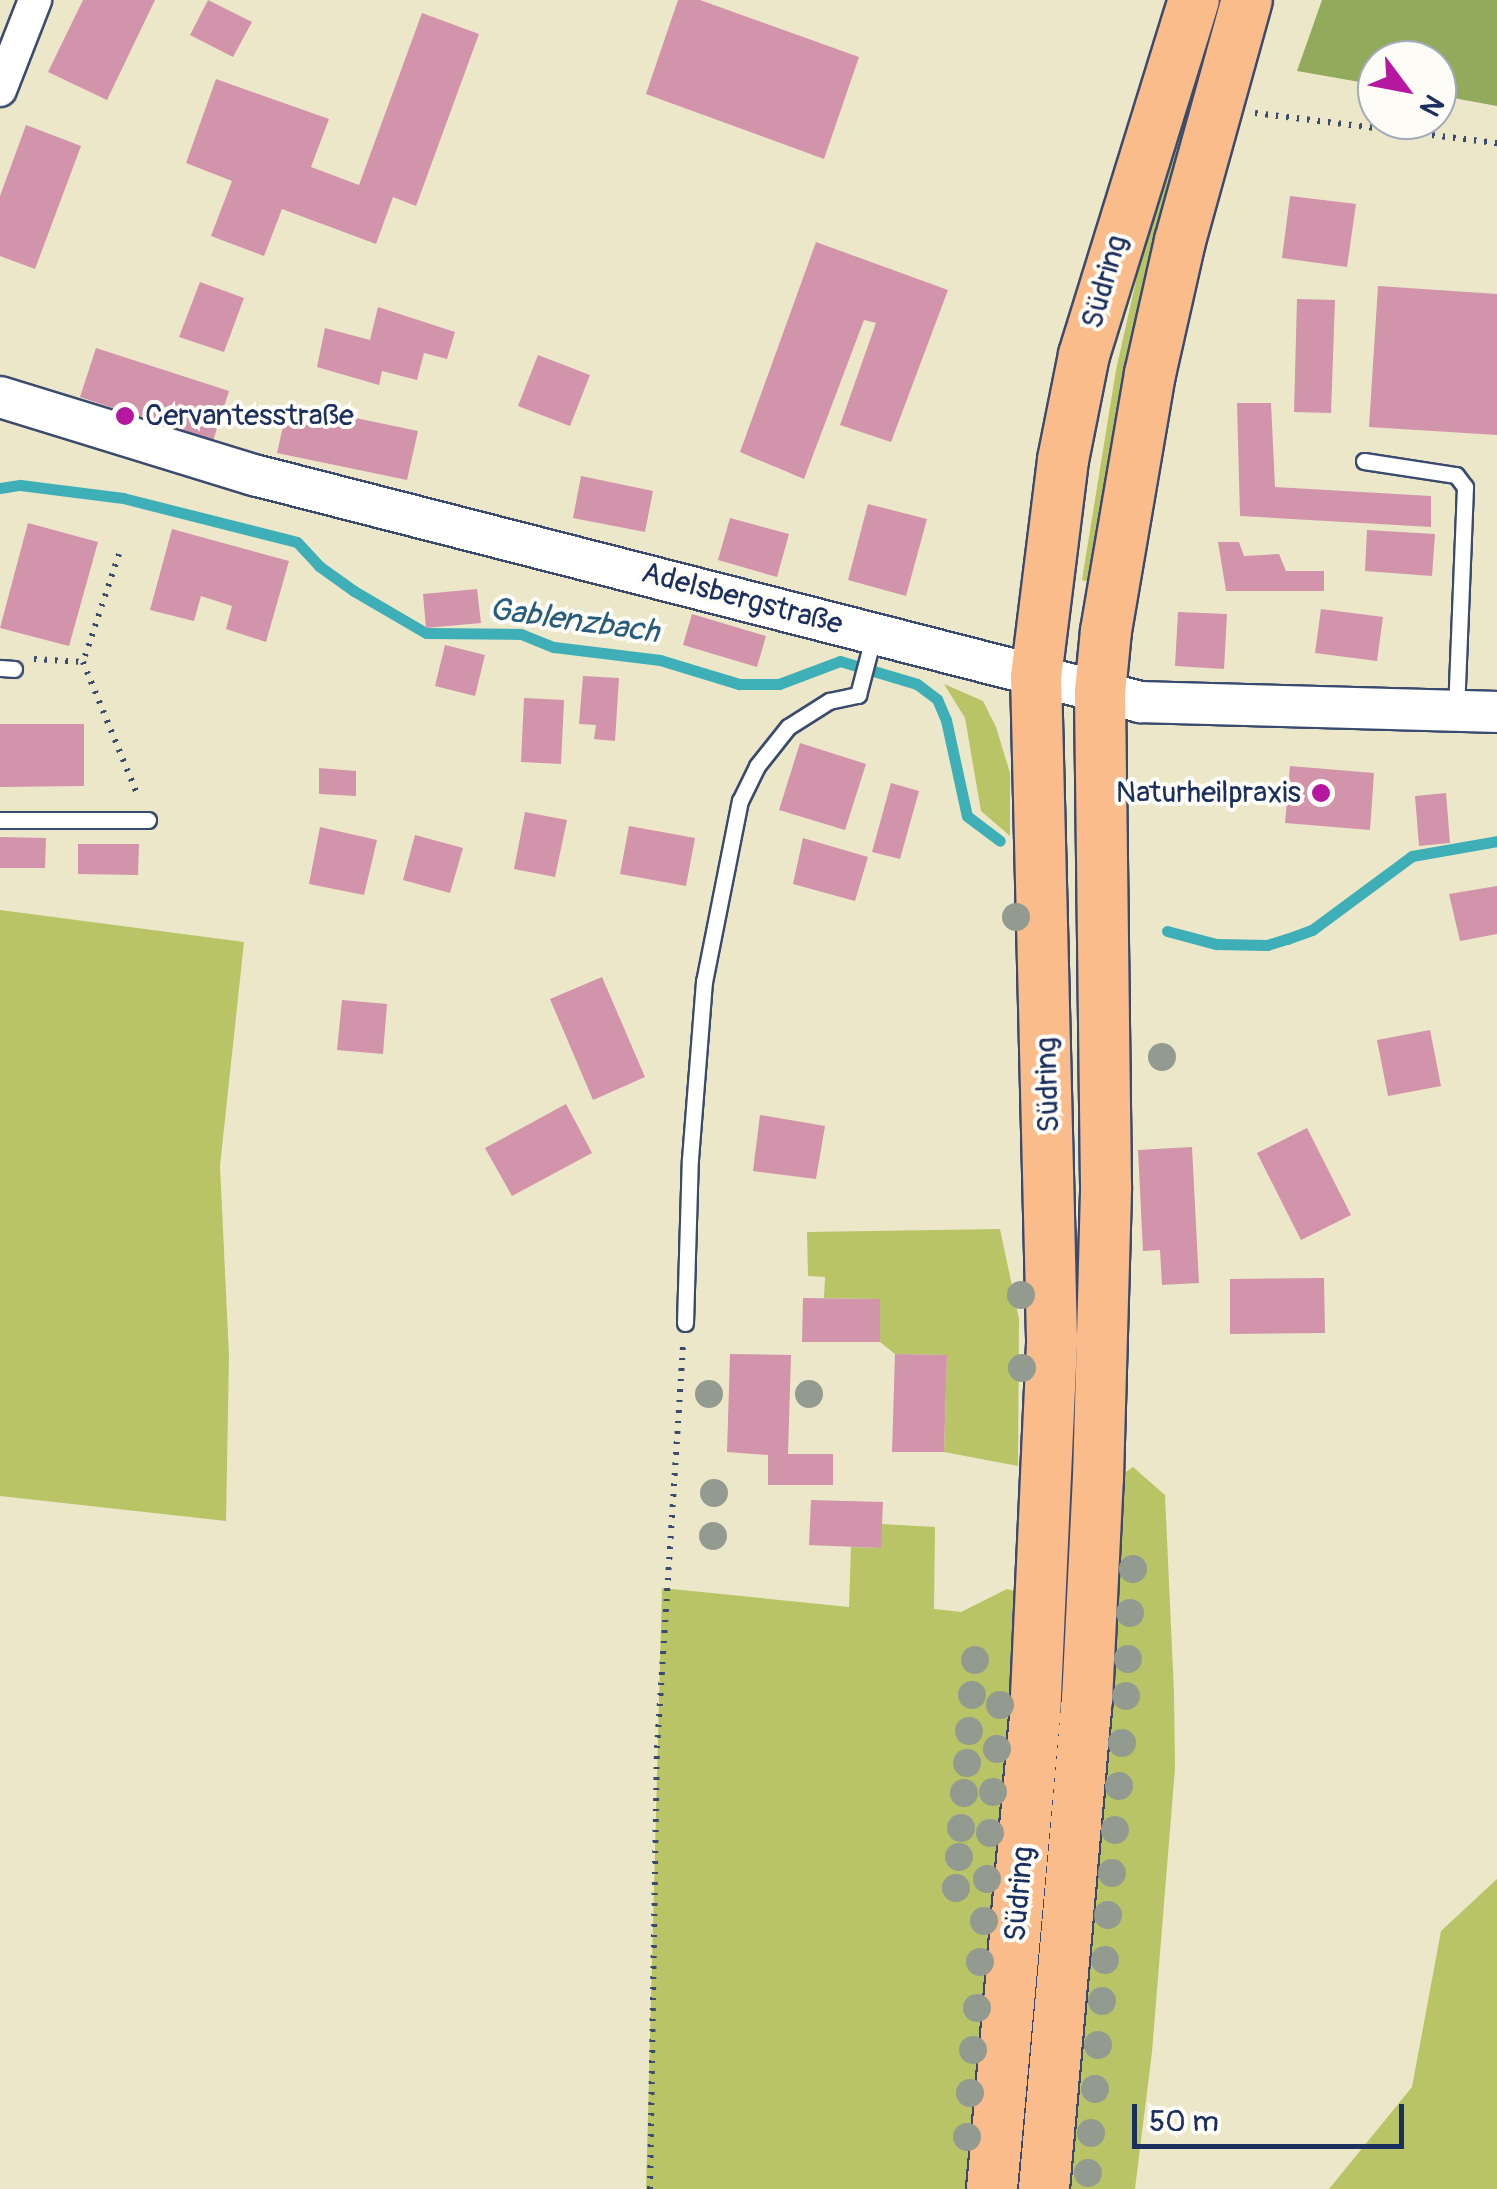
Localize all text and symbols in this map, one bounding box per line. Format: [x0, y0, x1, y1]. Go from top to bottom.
north arrow [1357, 40, 1457, 140]
text: N [1411, 88, 1451, 122]
street label: Südring [1075, 231, 1135, 333]
place label: Cervantesstraße [145, 398, 354, 434]
marker: Cervantesstraße [114, 405, 136, 427]
street label: Adelsbergstraße [638, 555, 846, 643]
water label: Gablenzbach [487, 590, 661, 652]
place label: Naturheilpraxis [1116, 775, 1301, 811]
marker: Naturheilpraxis [1310, 782, 1332, 804]
street label: Südring [1028, 1037, 1068, 1133]
street label: Südring [998, 1845, 1042, 1943]
scale bar [1137, 2084, 1410, 2146]
text: 50 m [1149, 2103, 1219, 2140]

